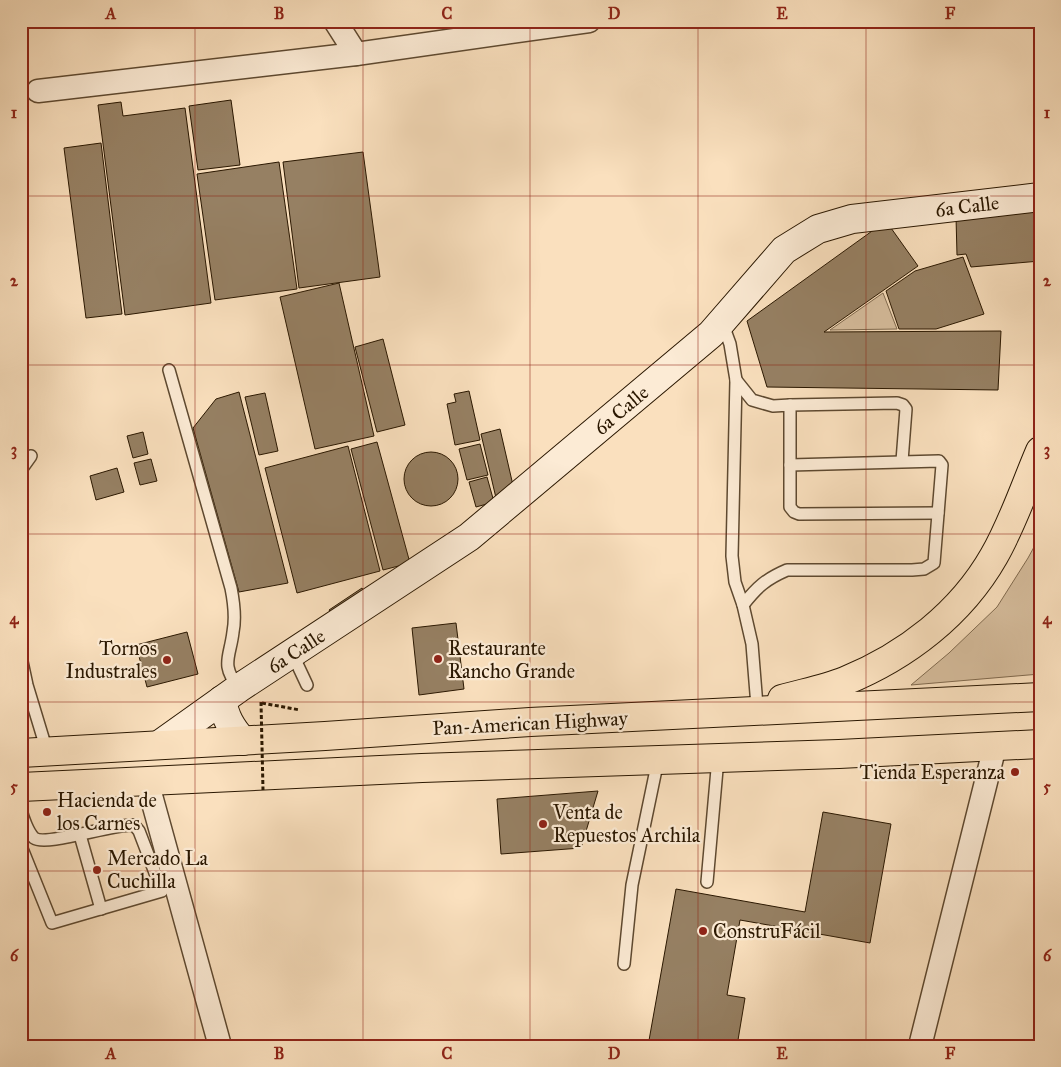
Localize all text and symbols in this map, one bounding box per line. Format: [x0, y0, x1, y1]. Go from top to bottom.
text: A [105, 4, 117, 23]
text: B [274, 4, 284, 23]
text: C [442, 4, 453, 23]
text: D [608, 4, 621, 23]
text: E [776, 4, 788, 23]
text: F [945, 4, 956, 23]
text: 1 [11, 103, 18, 122]
text: 1 [1044, 103, 1051, 122]
street label: 6a Calle [934, 190, 1000, 222]
text: 2 [10, 271, 19, 290]
text: 2 [1043, 271, 1052, 290]
street label: 6a Calle [589, 380, 653, 440]
text: 3 [11, 440, 17, 460]
text: 3 [1044, 440, 1050, 460]
text: 4 [10, 609, 20, 629]
text: 4 [1043, 609, 1053, 629]
street label: 6a Calle [263, 623, 329, 679]
place label: Tornos Industrales [66, 636, 157, 683]
place label: Restaurante Rancho Grande [448, 636, 575, 683]
marker: Restaurante Rancho Grande [432, 653, 444, 665]
marker: Tornos Industrales [161, 654, 173, 666]
street label: Pan-American Highway [432, 706, 629, 741]
place label: Tienda Esperanza [860, 760, 1006, 784]
marker: Tienda Esperanza [1009, 766, 1021, 778]
text: 5 [10, 777, 18, 796]
text: 5 [1043, 777, 1051, 796]
place label: Hacienda de los Carnes [57, 788, 157, 835]
place label: Venta de Repuestos Archila [552, 800, 701, 847]
marker: Hacienda de los Carnes [41, 806, 53, 818]
marker: Venta de Repuestos Archila [537, 818, 549, 830]
place label: Mercado La Cuchilla [107, 846, 208, 893]
marker: Mercado La Cuchilla [91, 864, 103, 876]
place label: ConstruFácil [713, 919, 821, 943]
marker: ConstruFácil [697, 925, 709, 937]
text: 6 [10, 946, 19, 965]
text: 6 [1043, 946, 1052, 965]
text: A [105, 1044, 117, 1063]
text: B [274, 1044, 284, 1063]
text: C [442, 1044, 453, 1063]
text: D [608, 1044, 621, 1063]
text: E [776, 1044, 788, 1063]
text: F [945, 1044, 956, 1063]

